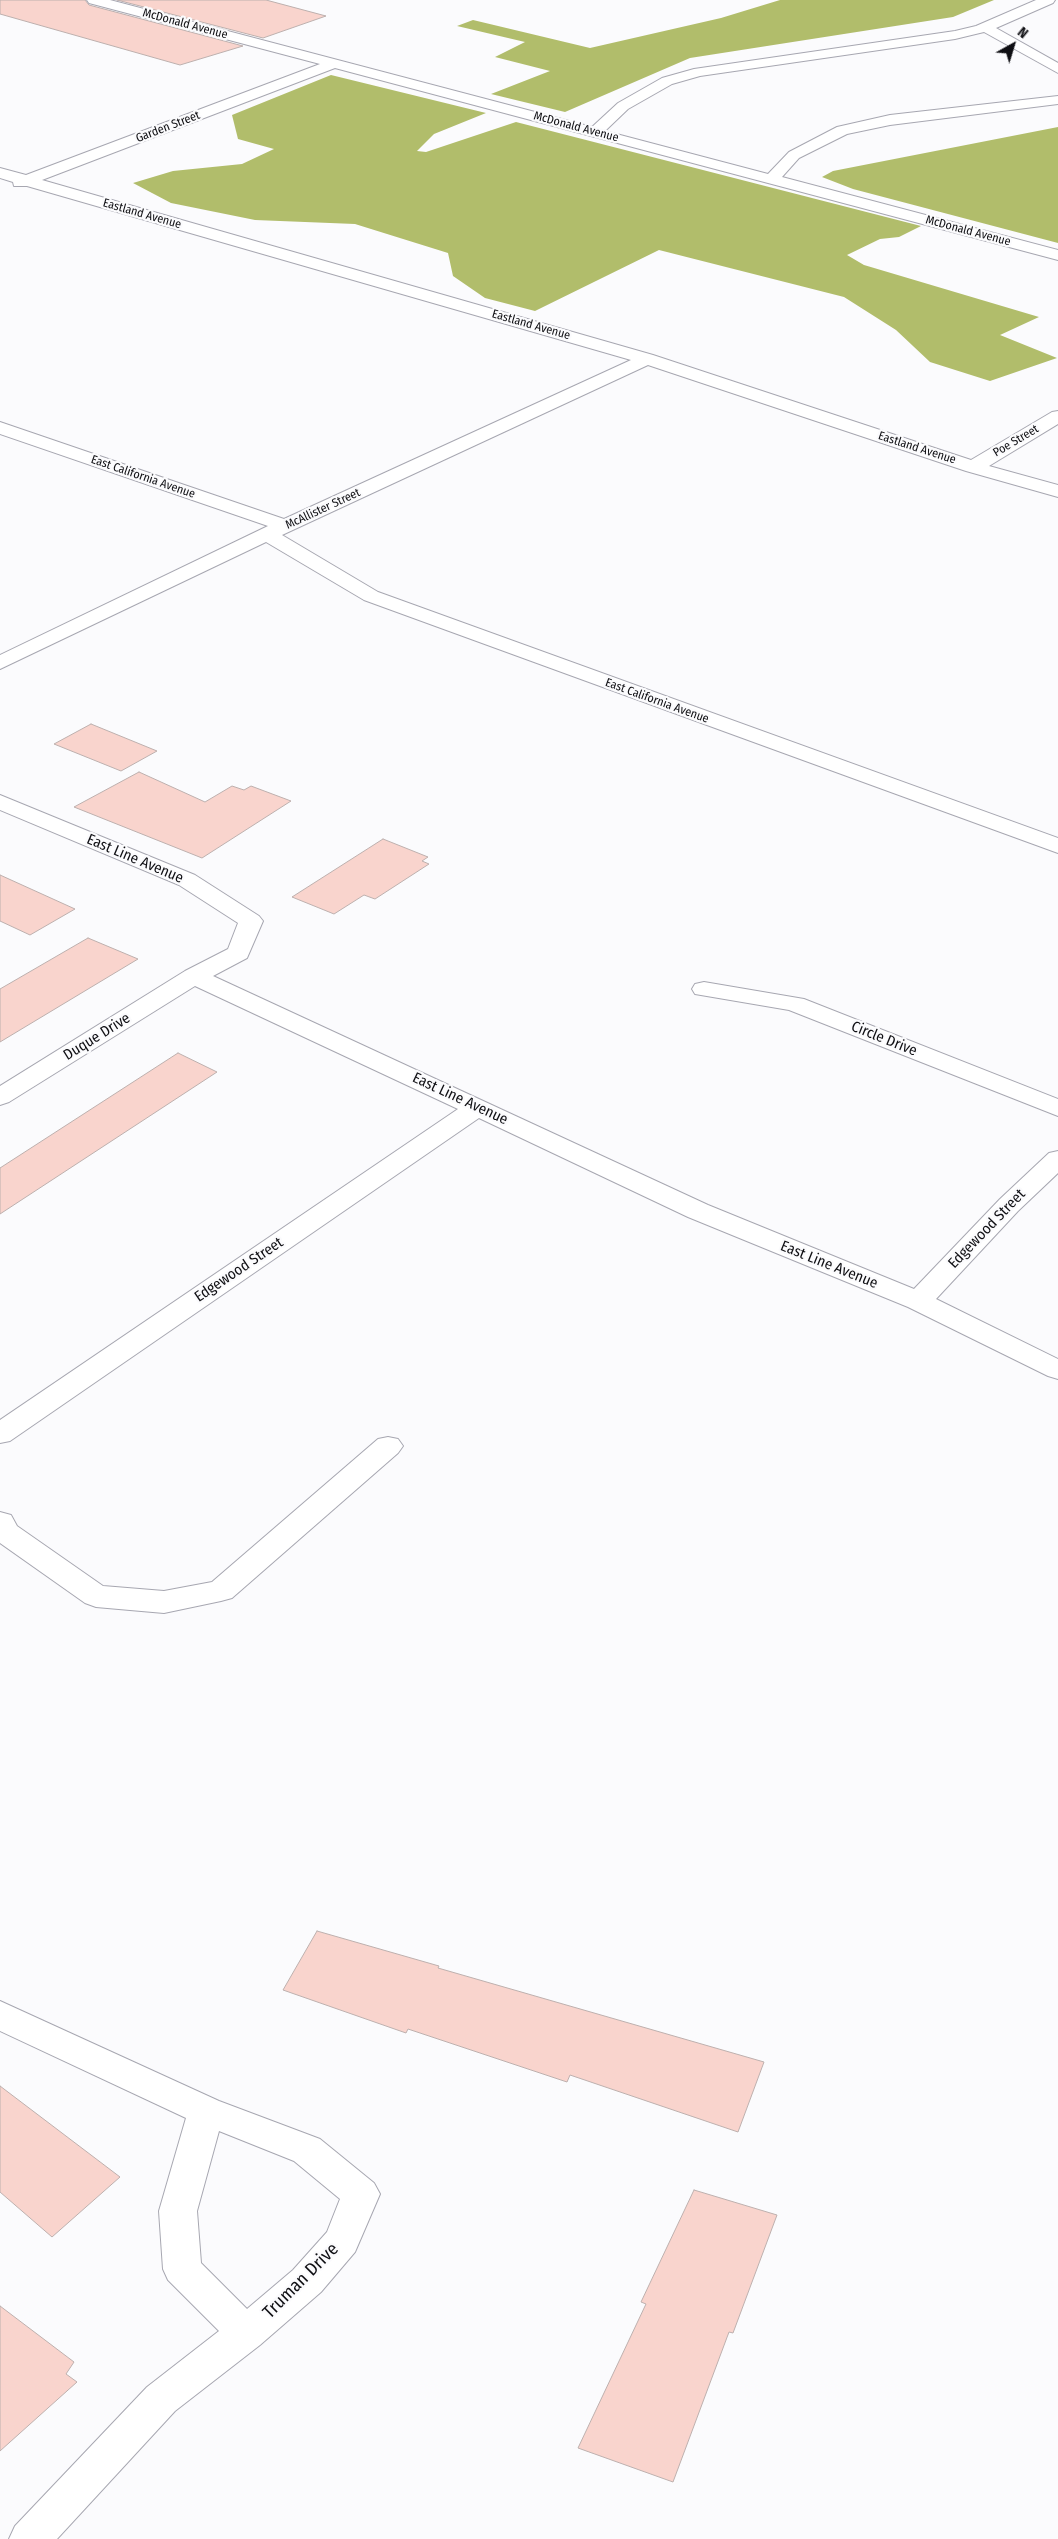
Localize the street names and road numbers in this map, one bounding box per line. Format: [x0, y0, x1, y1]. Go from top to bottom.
street label: McDonald Avenue [141, 6, 229, 42]
street label: Garden Street [134, 108, 202, 146]
street label: McDonald Avenue [532, 109, 620, 145]
street label: Eastland Avenue [101, 196, 183, 232]
street label: McDonald Avenue [924, 213, 1012, 249]
street label: Eastland Avenue [490, 307, 572, 343]
street label: Poe Street [991, 422, 1041, 460]
street label: Eastland Avenue [876, 429, 958, 467]
street label: East California Avenue [89, 452, 197, 502]
street label: McAllister Street [283, 485, 363, 533]
street label: East California Avenue [603, 676, 711, 726]
street label: East Line Avenue [84, 831, 186, 887]
street label: Duque Drive [60, 1009, 134, 1065]
street label: Circle Drive [849, 1018, 919, 1060]
street label: East Line Avenue [409, 1069, 511, 1129]
street label: Edgewood Street [945, 1186, 1029, 1272]
street label: Edgewood Street [191, 1234, 287, 1306]
street label: East Line Avenue [778, 1237, 880, 1293]
street label: Truman Drive [259, 2239, 343, 2323]

